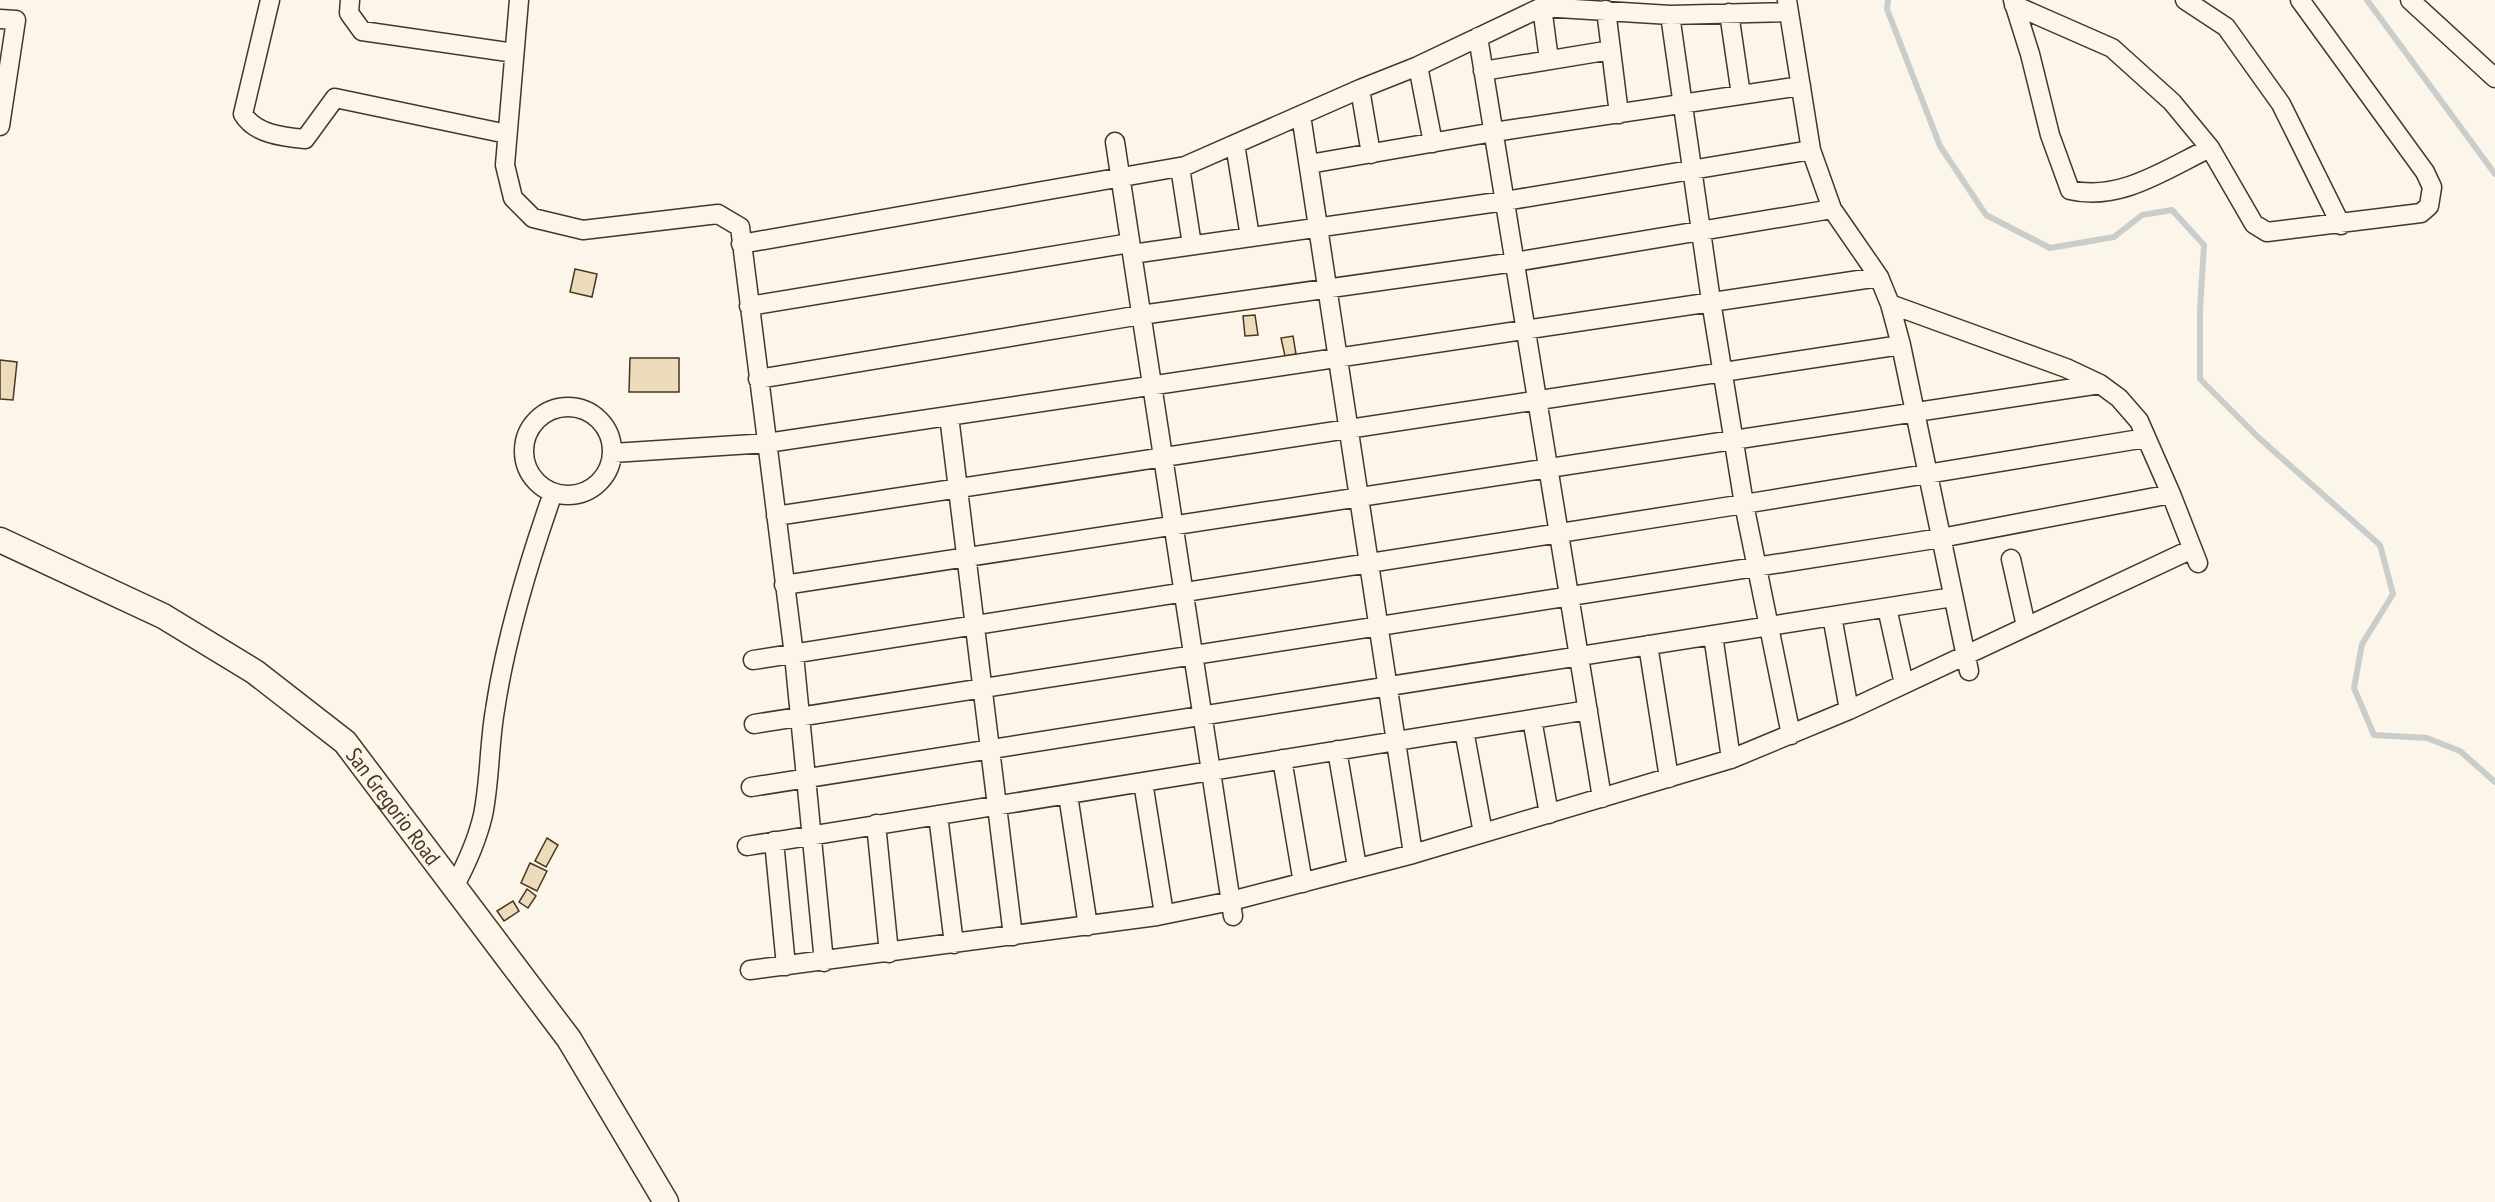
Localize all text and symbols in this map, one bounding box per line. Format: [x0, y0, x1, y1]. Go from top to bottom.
street label: San Gregorio Road [340, 742, 447, 871]

